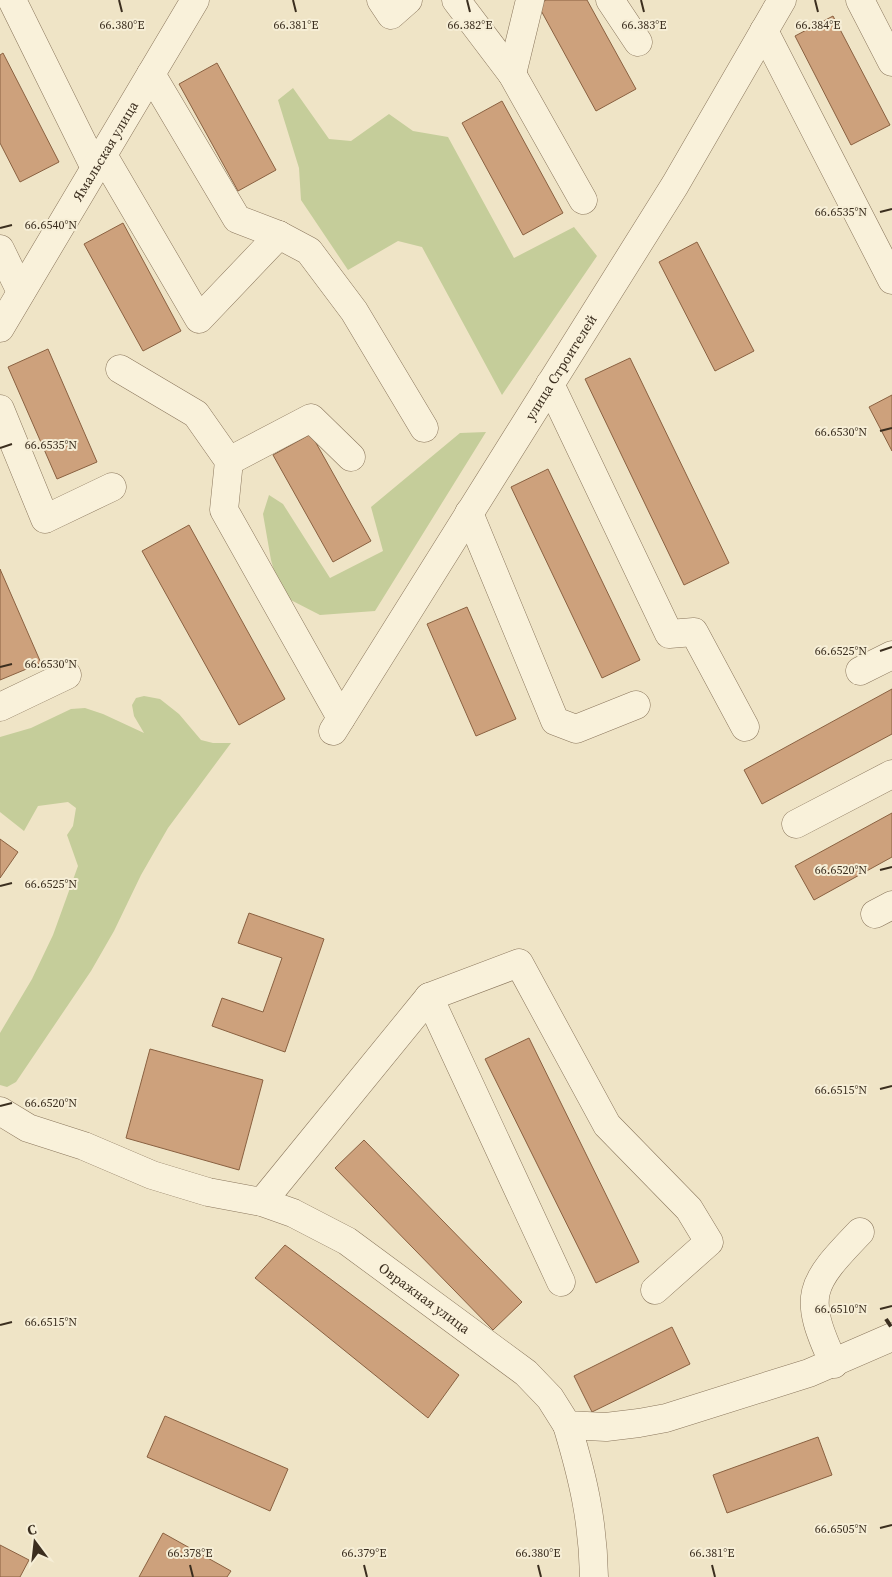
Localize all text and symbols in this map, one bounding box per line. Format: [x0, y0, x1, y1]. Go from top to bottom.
text: 66.380°E [100, 17, 144, 33]
text: 66.381°E [274, 17, 318, 33]
text: 66.382°E [448, 17, 492, 33]
text: 66.383°E [622, 17, 666, 33]
text: 66.384°E [796, 17, 840, 33]
street label: Ямальская улица [68, 96, 143, 205]
text: 66.6535°N [815, 204, 867, 220]
text: 66.6540°N [25, 217, 77, 233]
street label: улица Строителей [520, 311, 601, 424]
text: 66.6530°N [815, 424, 867, 440]
text: 66.6535°N [25, 437, 77, 453]
text: 66.6525°N [815, 643, 867, 659]
text: 66.6530°N [25, 656, 77, 672]
text: 66.6520°N [815, 862, 867, 878]
text: 66.6525°N [25, 876, 77, 892]
text: 66.6515°N [815, 1082, 867, 1098]
text: 66.6520°N [25, 1095, 77, 1111]
street label: Овражная улица [375, 1258, 475, 1339]
text: 66.6510°N [815, 1301, 867, 1317]
text: 66.6515°N [25, 1314, 77, 1330]
north arrow [10, 1517, 60, 1567]
text: С [25, 1519, 39, 1540]
text: 66.6505°N [815, 1521, 867, 1537]
text: 66.378°E [168, 1545, 212, 1561]
text: 66.379°E [342, 1545, 386, 1561]
text: 66.380°E [516, 1545, 560, 1561]
text: 66.381°E [690, 1545, 734, 1561]

